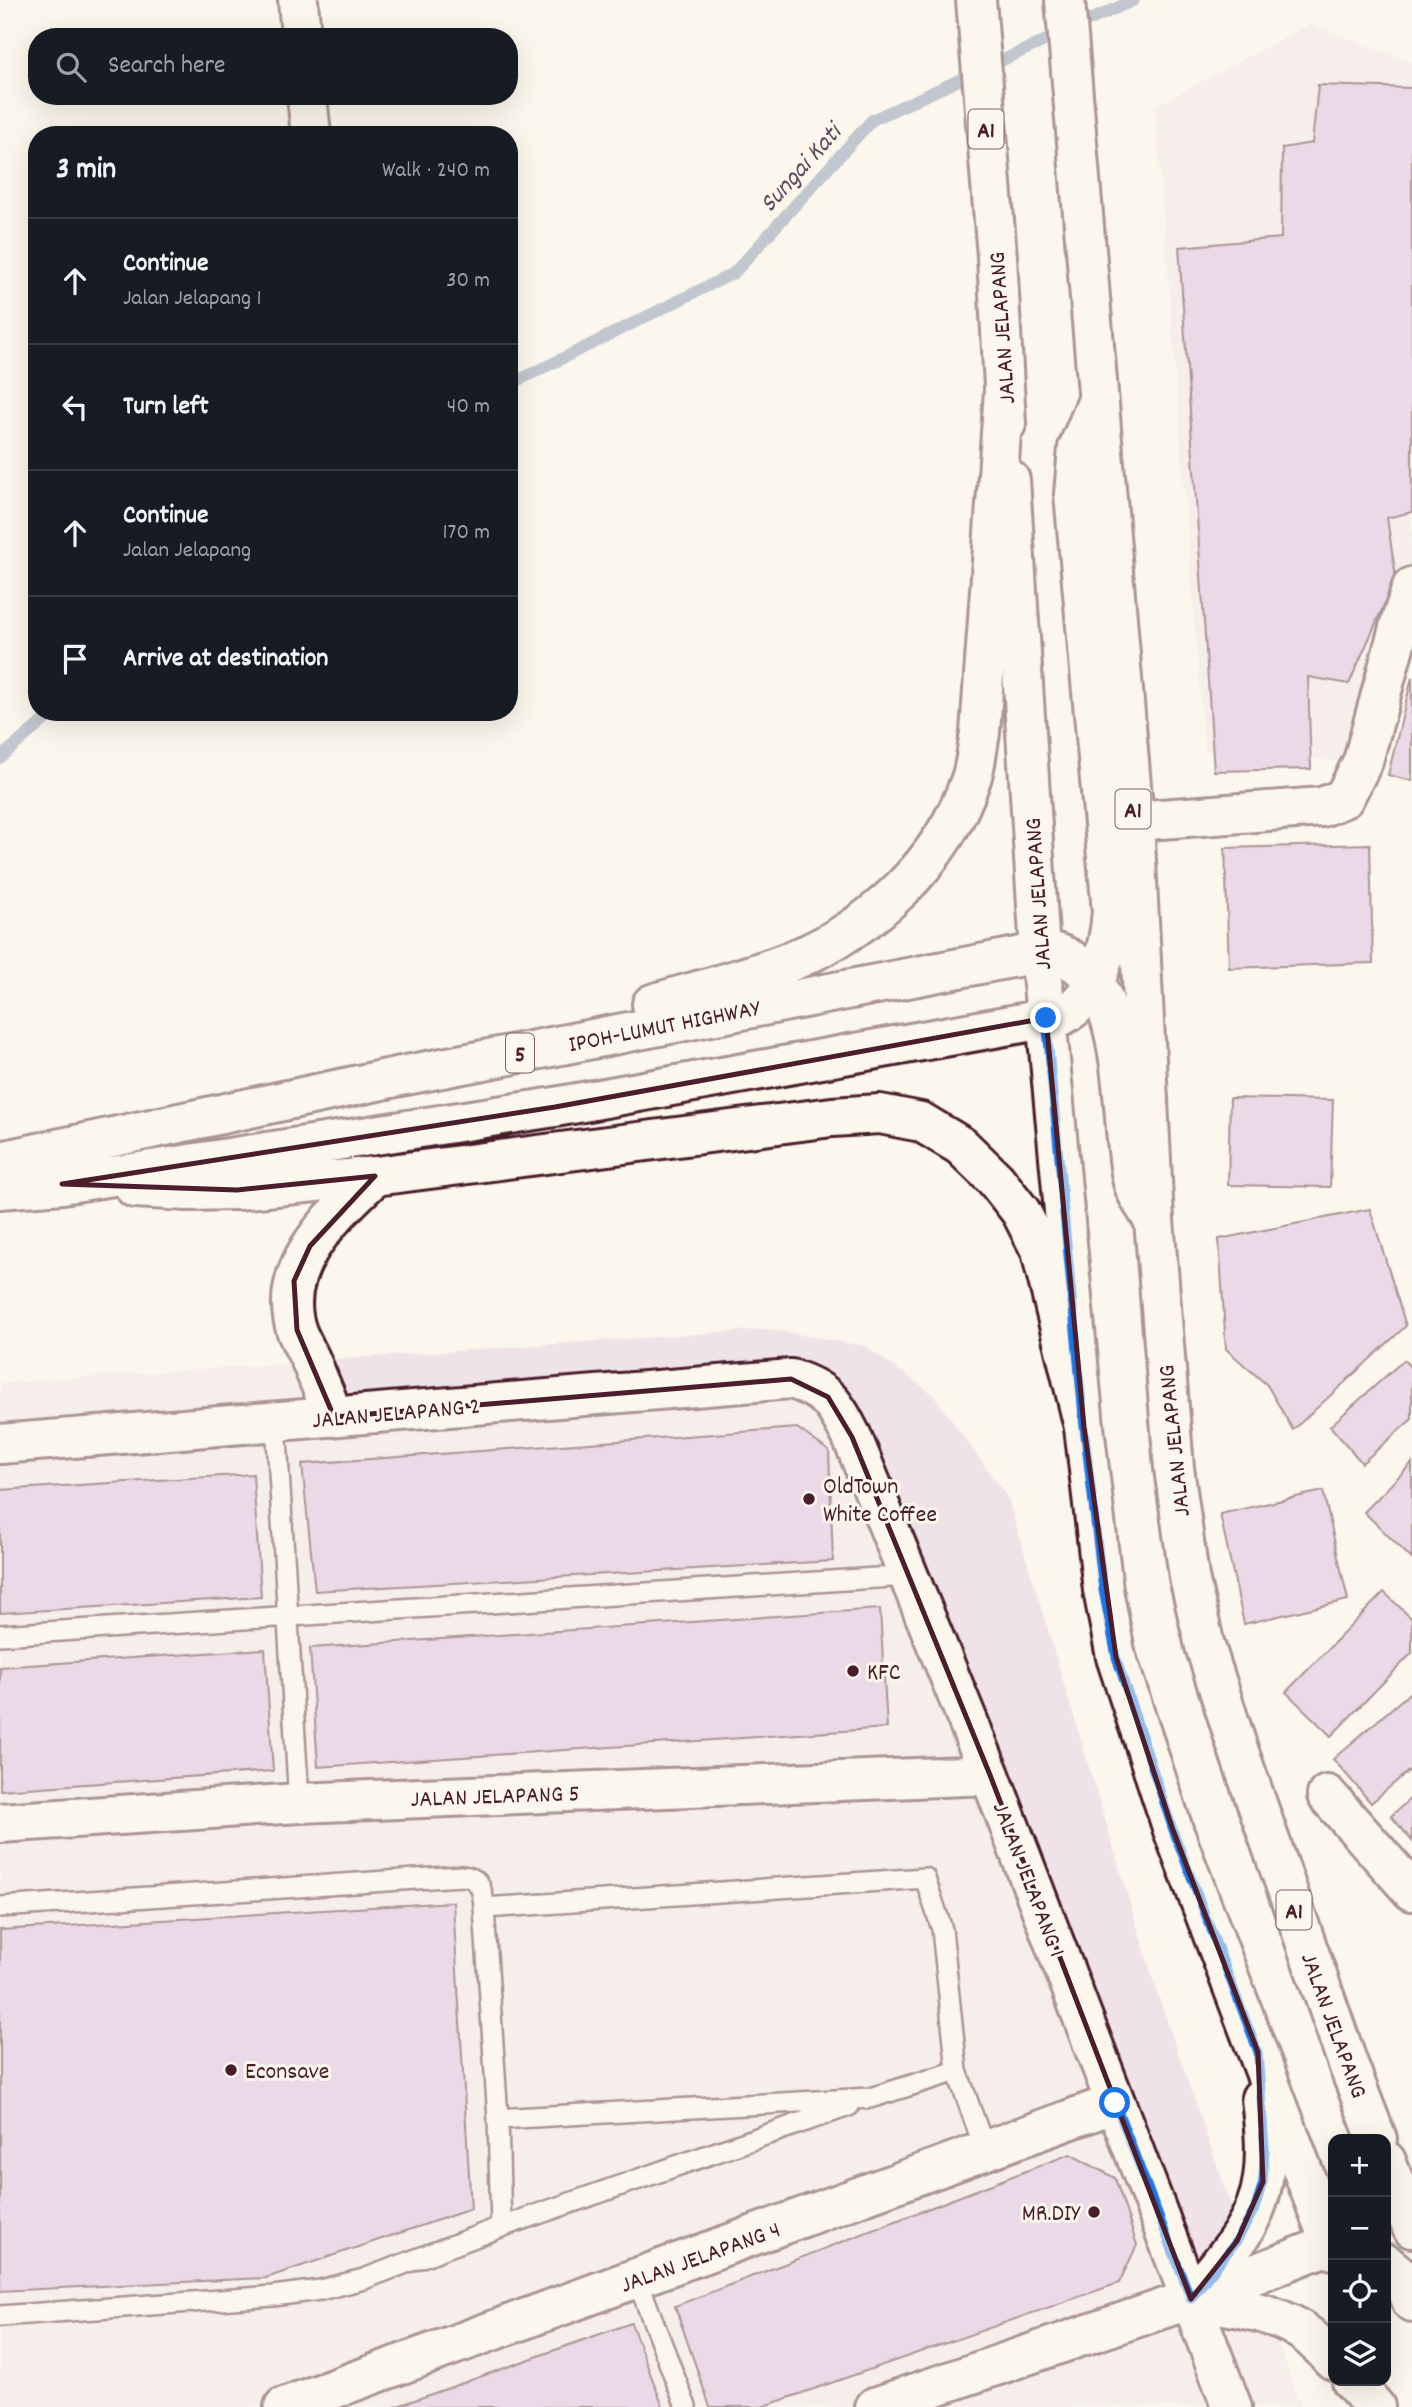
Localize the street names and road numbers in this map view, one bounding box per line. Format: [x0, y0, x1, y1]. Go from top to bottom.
road number: A1 [968, 110, 1004, 148]
street label: JALAN JELAPANG [982, 250, 1026, 405]
road number: A1 [1116, 790, 1150, 828]
street label: JALAN JELAPANG [1018, 816, 1062, 971]
street label: IPOH-LUMUT HIGHWAY [566, 992, 764, 1063]
road number: 5 [506, 1034, 534, 1072]
street label: JALAN JELAPANG [1151, 1363, 1201, 1518]
street label: JALAN JELAPANG 2 [311, 1391, 482, 1439]
street label: JALAN JELAPANG 5 [410, 1778, 580, 1818]
street label: JALAN JELAPANG 1 [982, 1798, 1072, 1962]
road number: A1 [1276, 1890, 1312, 1929]
street label: JALAN JELAPANG [1290, 1948, 1374, 2104]
street label: JALAN JELAPANG 4 [616, 2214, 786, 2304]

